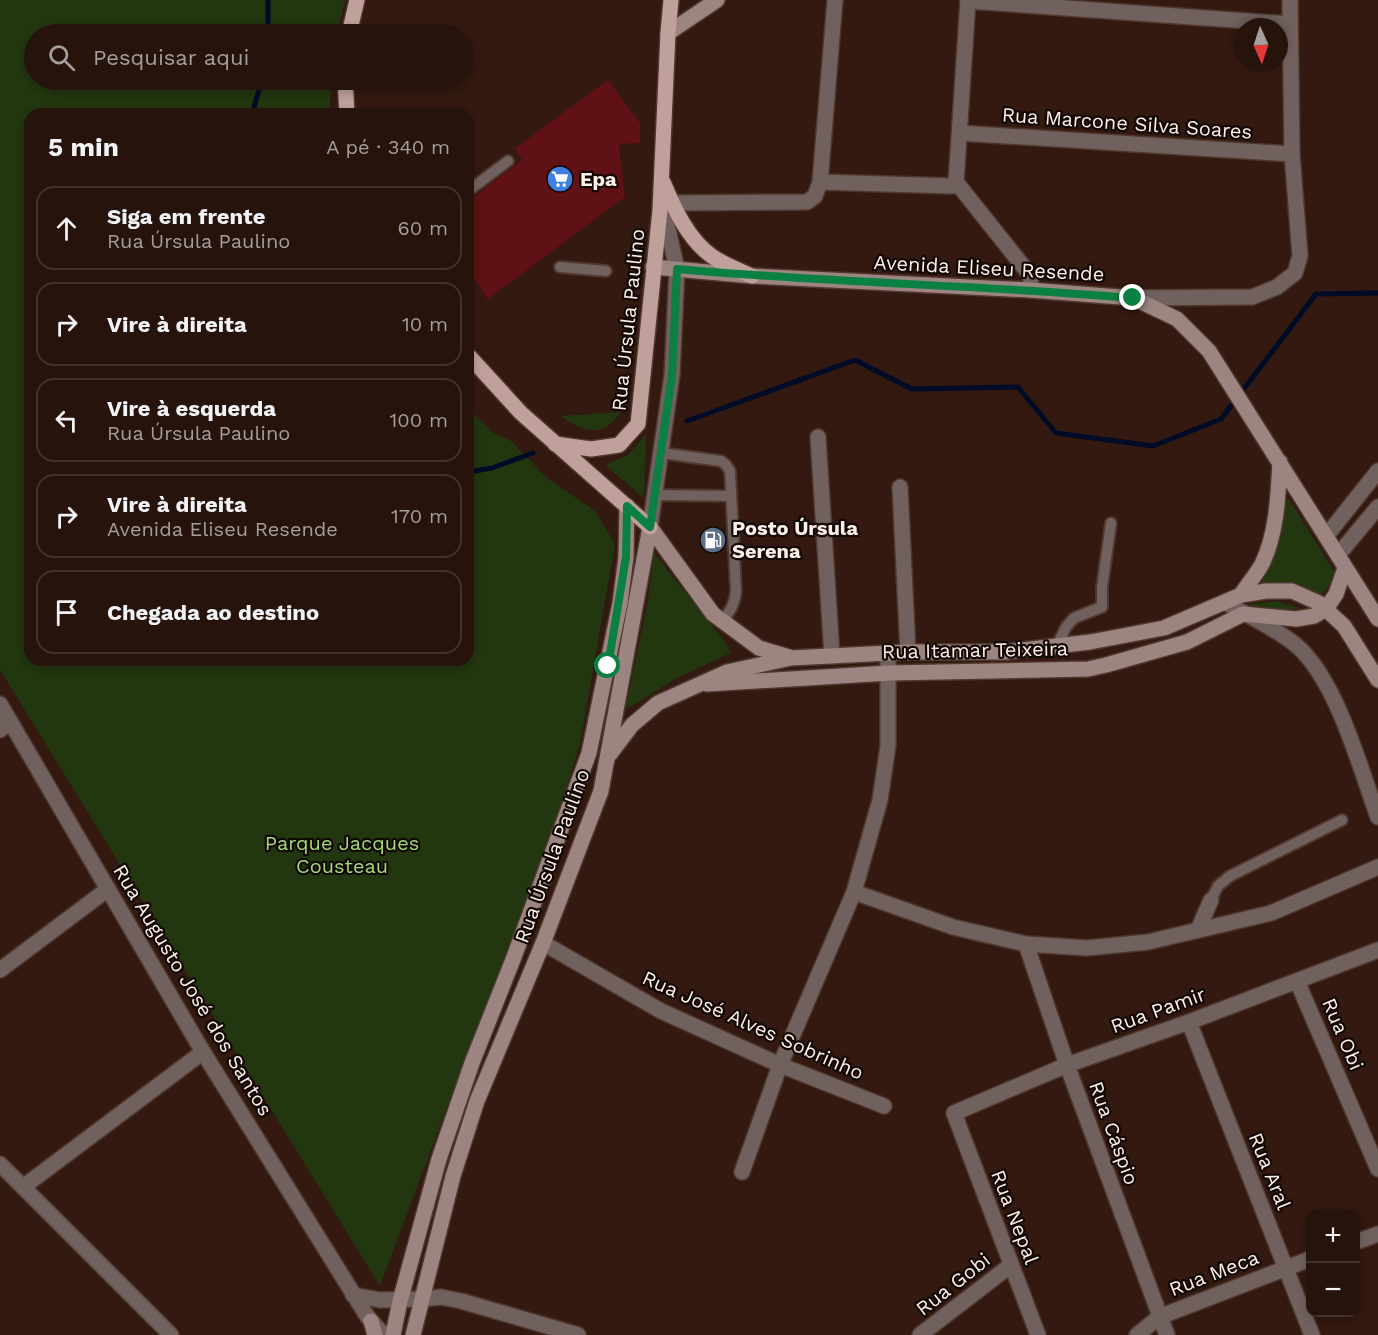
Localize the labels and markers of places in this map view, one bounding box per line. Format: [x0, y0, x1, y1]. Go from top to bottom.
supermarket icon: Epa [545, 164, 575, 194]
place label: Epa [580, 167, 617, 191]
place label: Posto Úrsula Serena [732, 516, 858, 563]
fuel station icon: Posto Úrsula Serena [698, 525, 728, 555]

